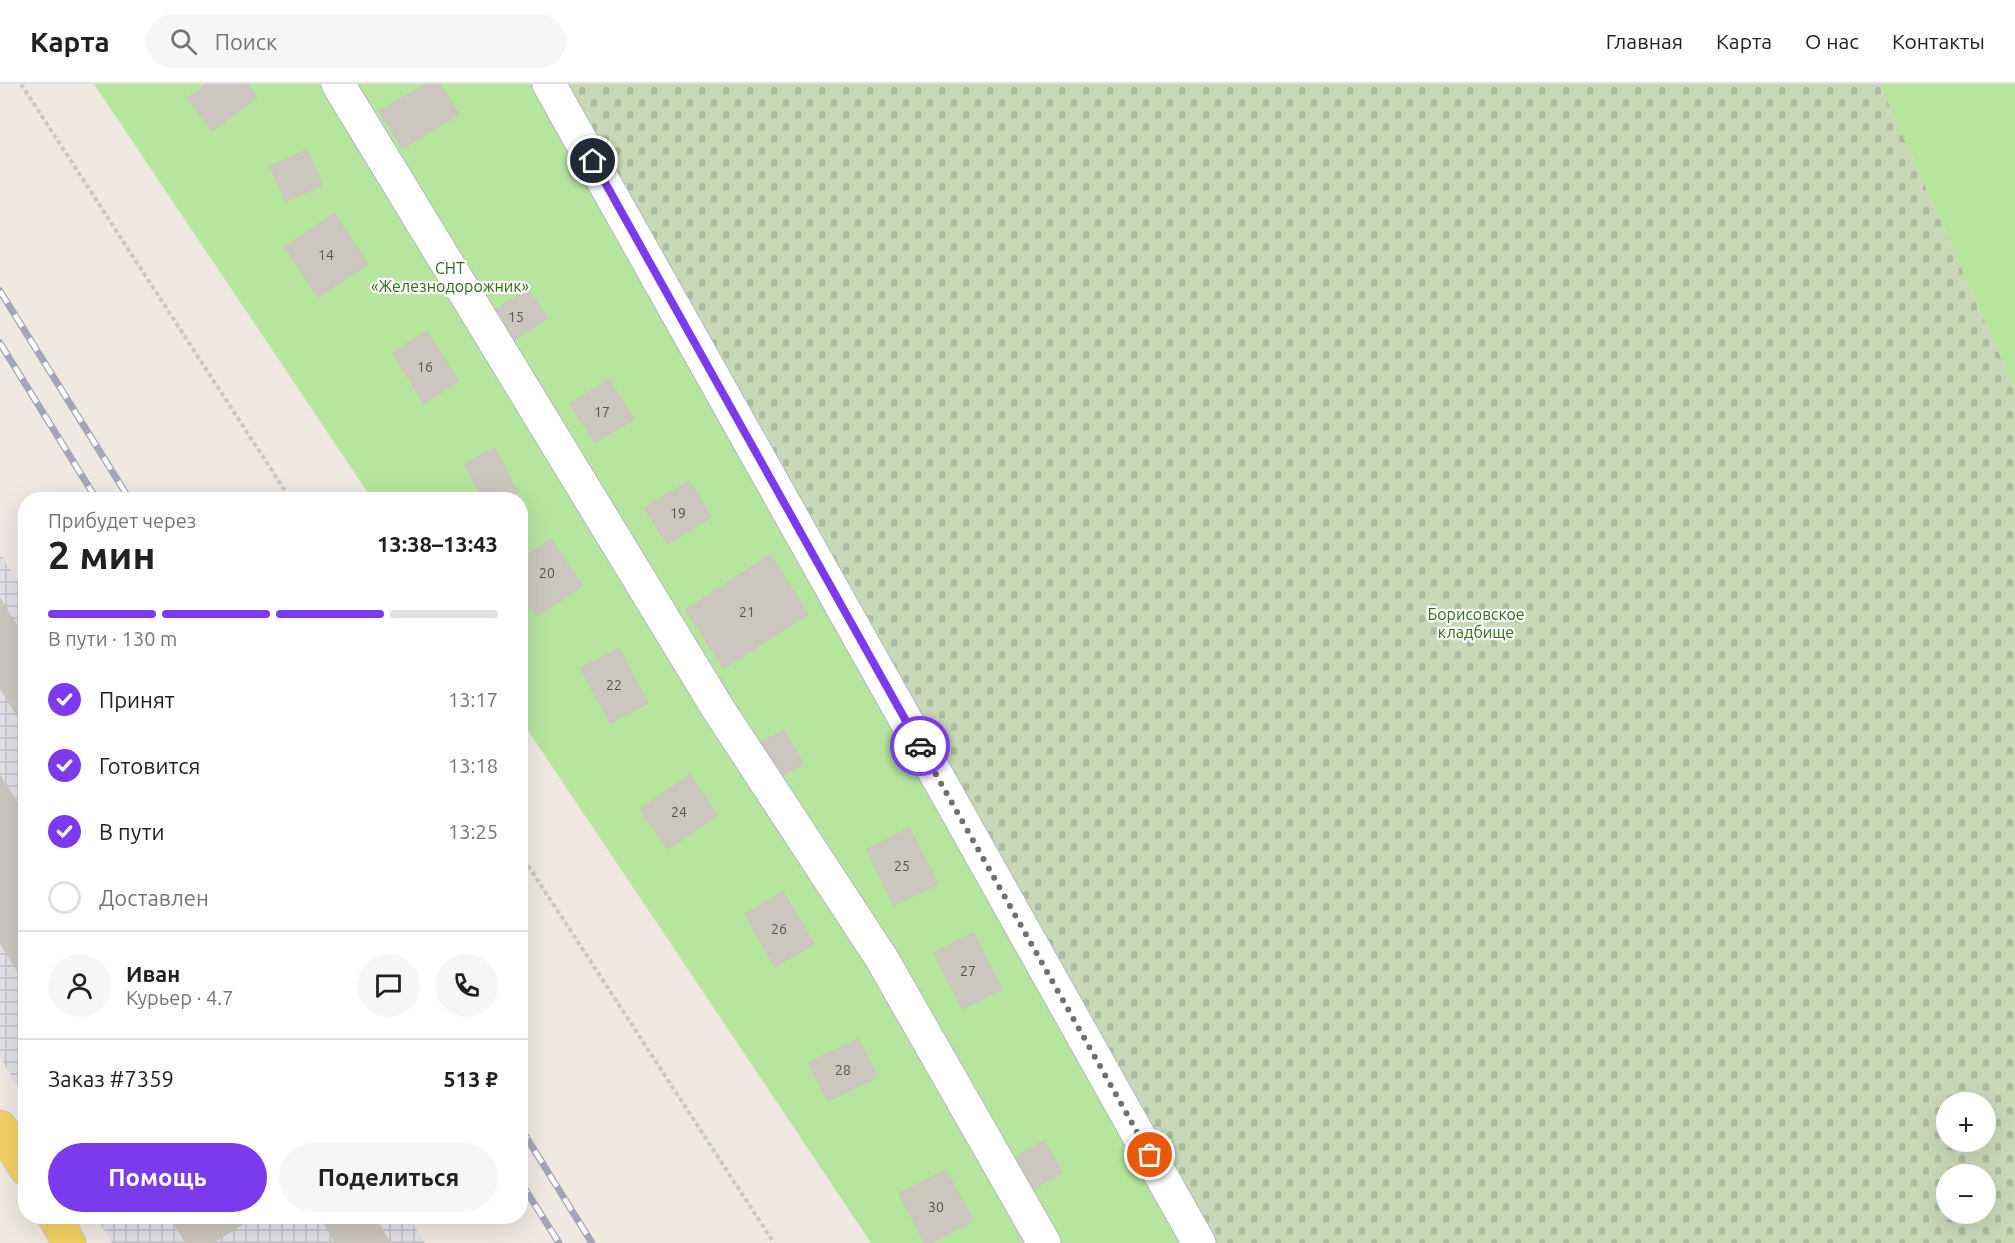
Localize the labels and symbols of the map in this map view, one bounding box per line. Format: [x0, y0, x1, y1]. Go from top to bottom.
pin [567, 135, 618, 186]
house number: 14 [318, 247, 334, 263]
park label: СНТ «Железнодорожник» [371, 259, 529, 295]
house number: 15 [508, 309, 524, 325]
house number: 16 [417, 359, 433, 375]
house number: 17 [594, 404, 610, 420]
house number: 19 [670, 505, 686, 521]
house number: 20 [539, 565, 555, 581]
house number: 21 [739, 604, 755, 620]
park label: Борисовское кладбище [1427, 605, 1525, 641]
house number: 22 [606, 677, 622, 693]
courier [890, 716, 950, 776]
house number: 24 [671, 804, 687, 820]
house number: 25 [894, 858, 910, 874]
house number: 26 [771, 921, 787, 937]
house number: 27 [960, 963, 976, 979]
house number: 28 [835, 1062, 851, 1078]
pin [1124, 1129, 1175, 1180]
house number: 30 [928, 1199, 944, 1215]

